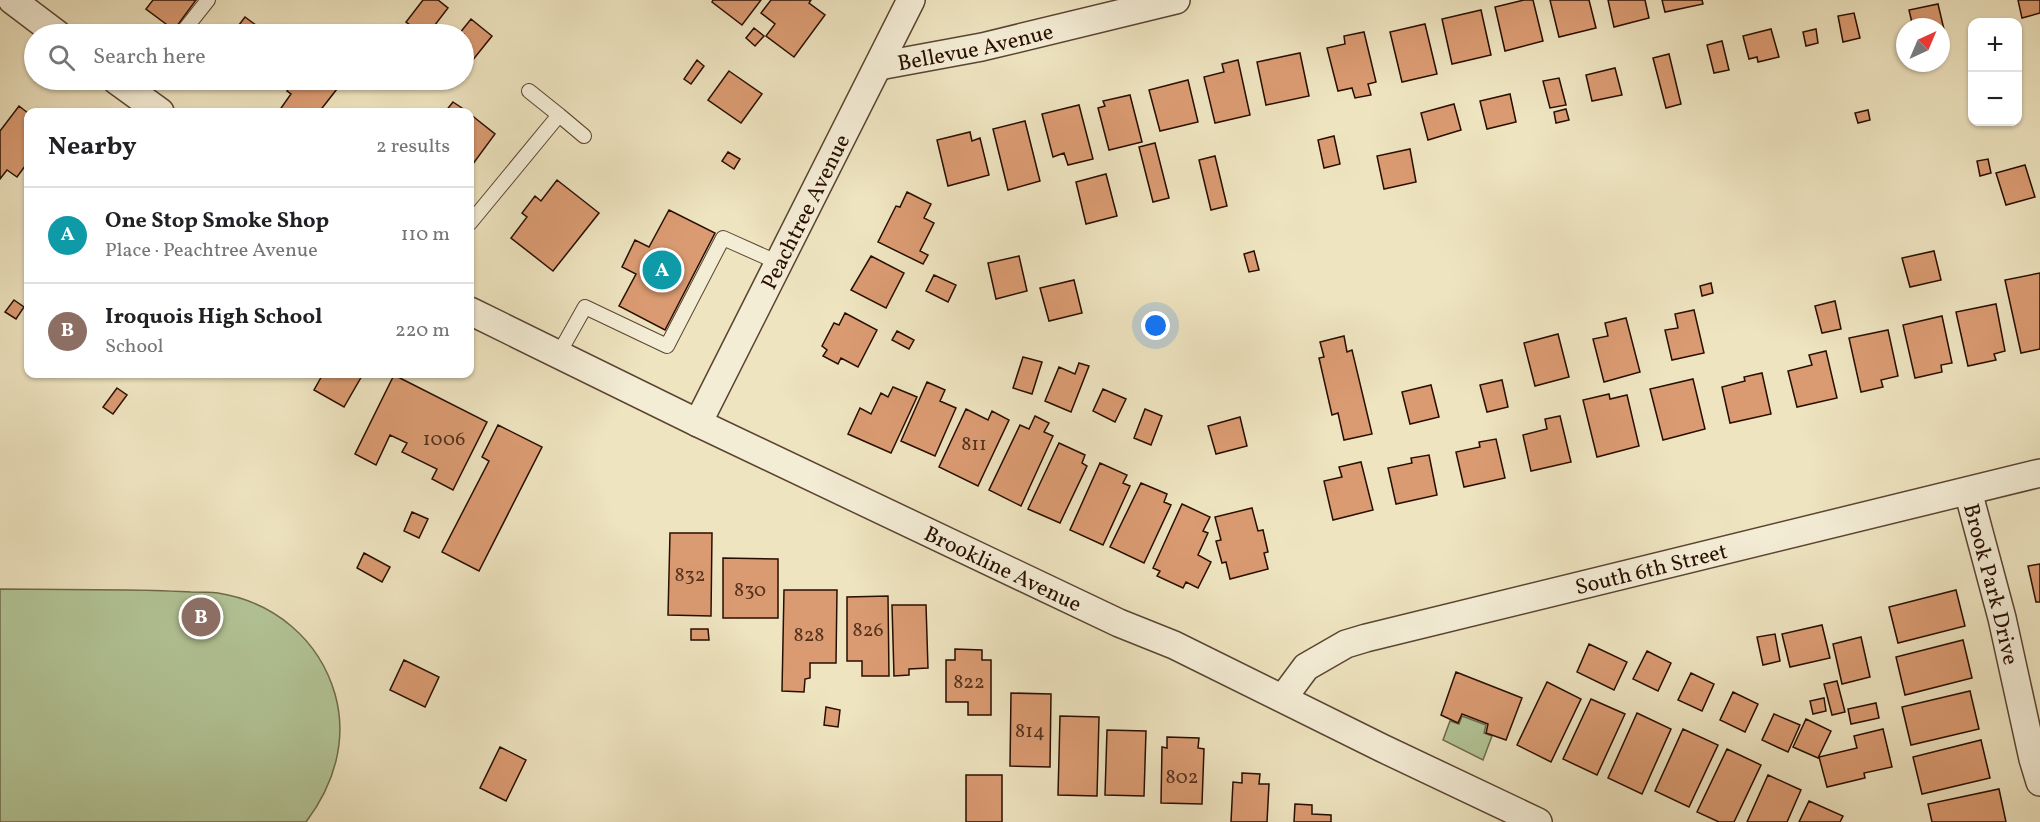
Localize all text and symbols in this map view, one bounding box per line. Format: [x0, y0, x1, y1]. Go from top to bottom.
street label: Bellevue Avenue [895, 17, 1057, 80]
north arrow [1896, 18, 1950, 72]
map controls [1968, 18, 2022, 126]
button: + [1968, 18, 2022, 72]
search box [24, 24, 474, 90]
icon: search [45, 41, 78, 74]
text: Search here [93, 42, 206, 73]
button: − [1968, 72, 2022, 126]
text: Nearby [48, 129, 137, 165]
street label: Peachtree Avenue [755, 129, 859, 296]
text: 2 results [376, 133, 450, 161]
text: One Stop Smoke Shop [105, 206, 329, 237]
text: A [60, 221, 75, 249]
text: 110 m [401, 221, 450, 249]
text: Place · Peachtree Avenue [105, 237, 318, 265]
pin: A [642, 248, 682, 292]
text: Iroquois High School [105, 302, 322, 333]
your location [1141, 311, 1170, 340]
text: B [61, 317, 74, 345]
text: 220 m [395, 317, 450, 345]
text: School [105, 333, 163, 361]
house number: 1006 [423, 426, 465, 454]
house number: 811 [961, 431, 987, 459]
street label: Brook Park Drive [1954, 500, 2025, 668]
street label: Brookline Avenue [918, 520, 1086, 621]
street label: South 6th Street [1572, 537, 1731, 604]
house number: 832 [674, 562, 706, 590]
house number: 830 [734, 577, 766, 605]
pin: B [182, 594, 220, 640]
house number: 826 [852, 617, 884, 645]
house number: 828 [793, 622, 825, 650]
house number: 822 [953, 669, 985, 697]
house number: 814 [1015, 718, 1045, 746]
house number: 802 [1166, 764, 1198, 792]

